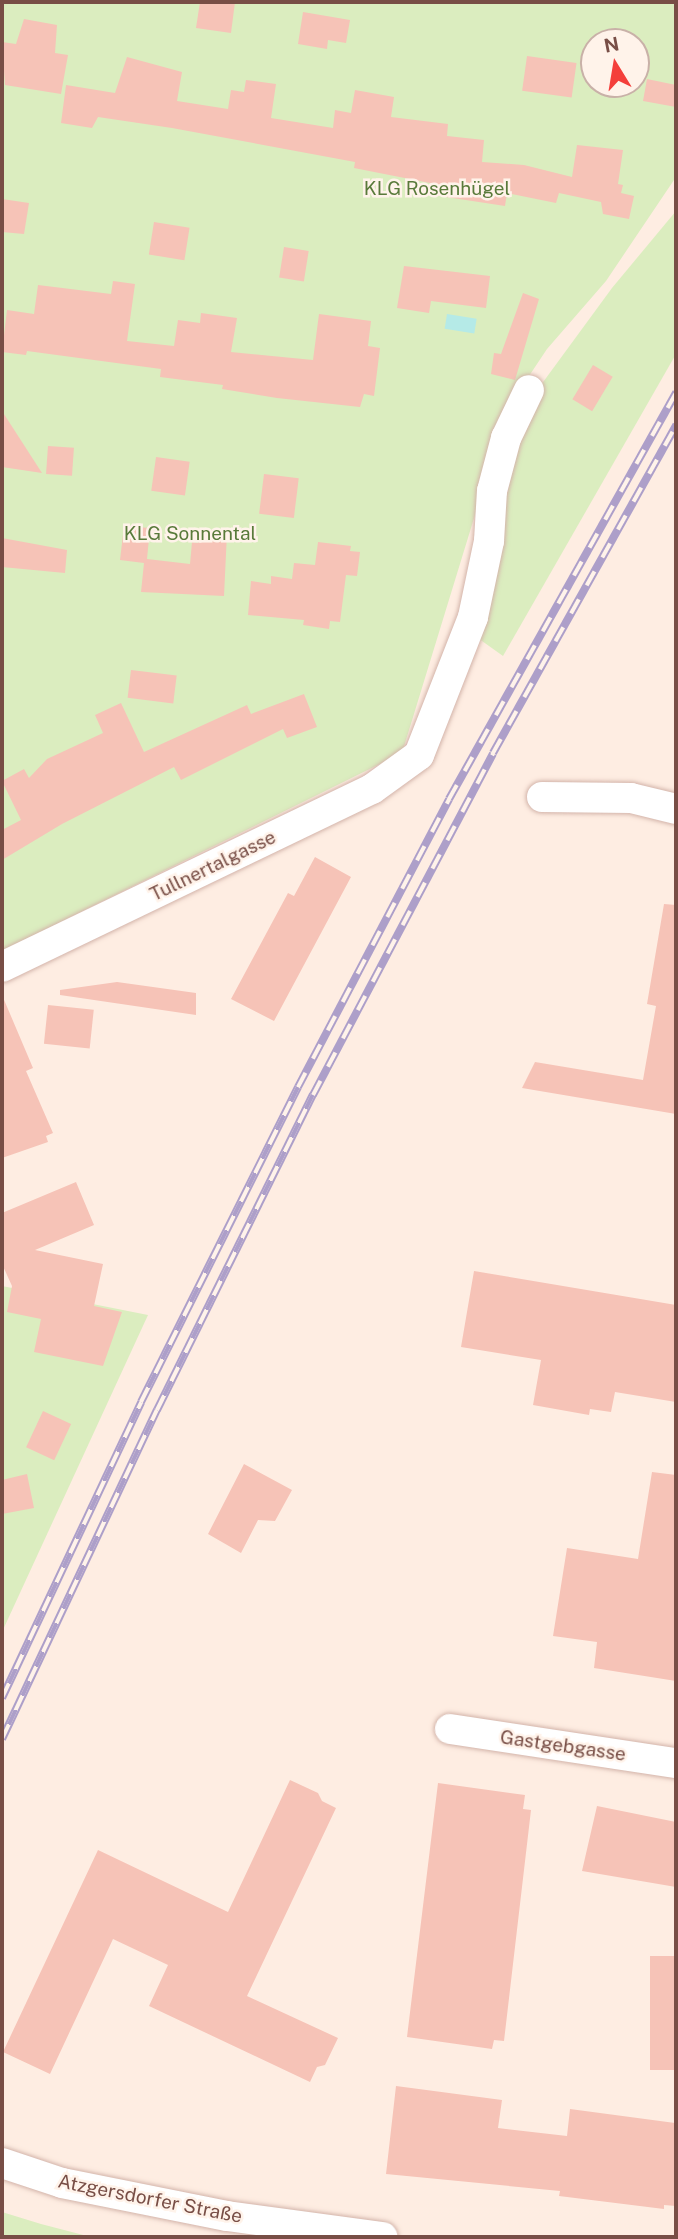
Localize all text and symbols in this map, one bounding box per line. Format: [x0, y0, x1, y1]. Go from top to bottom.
north arrow [580, 28, 650, 98]
text: N [602, 32, 621, 57]
park label: KLG Rosenhügel [364, 178, 510, 200]
park label: KLG Sonnental [124, 523, 256, 545]
street label: Tullnertalgasse [146, 826, 280, 906]
street label: Gastgebgasse [499, 1726, 627, 1766]
street label: Atzgersdorfer Straße [56, 2170, 244, 2228]

